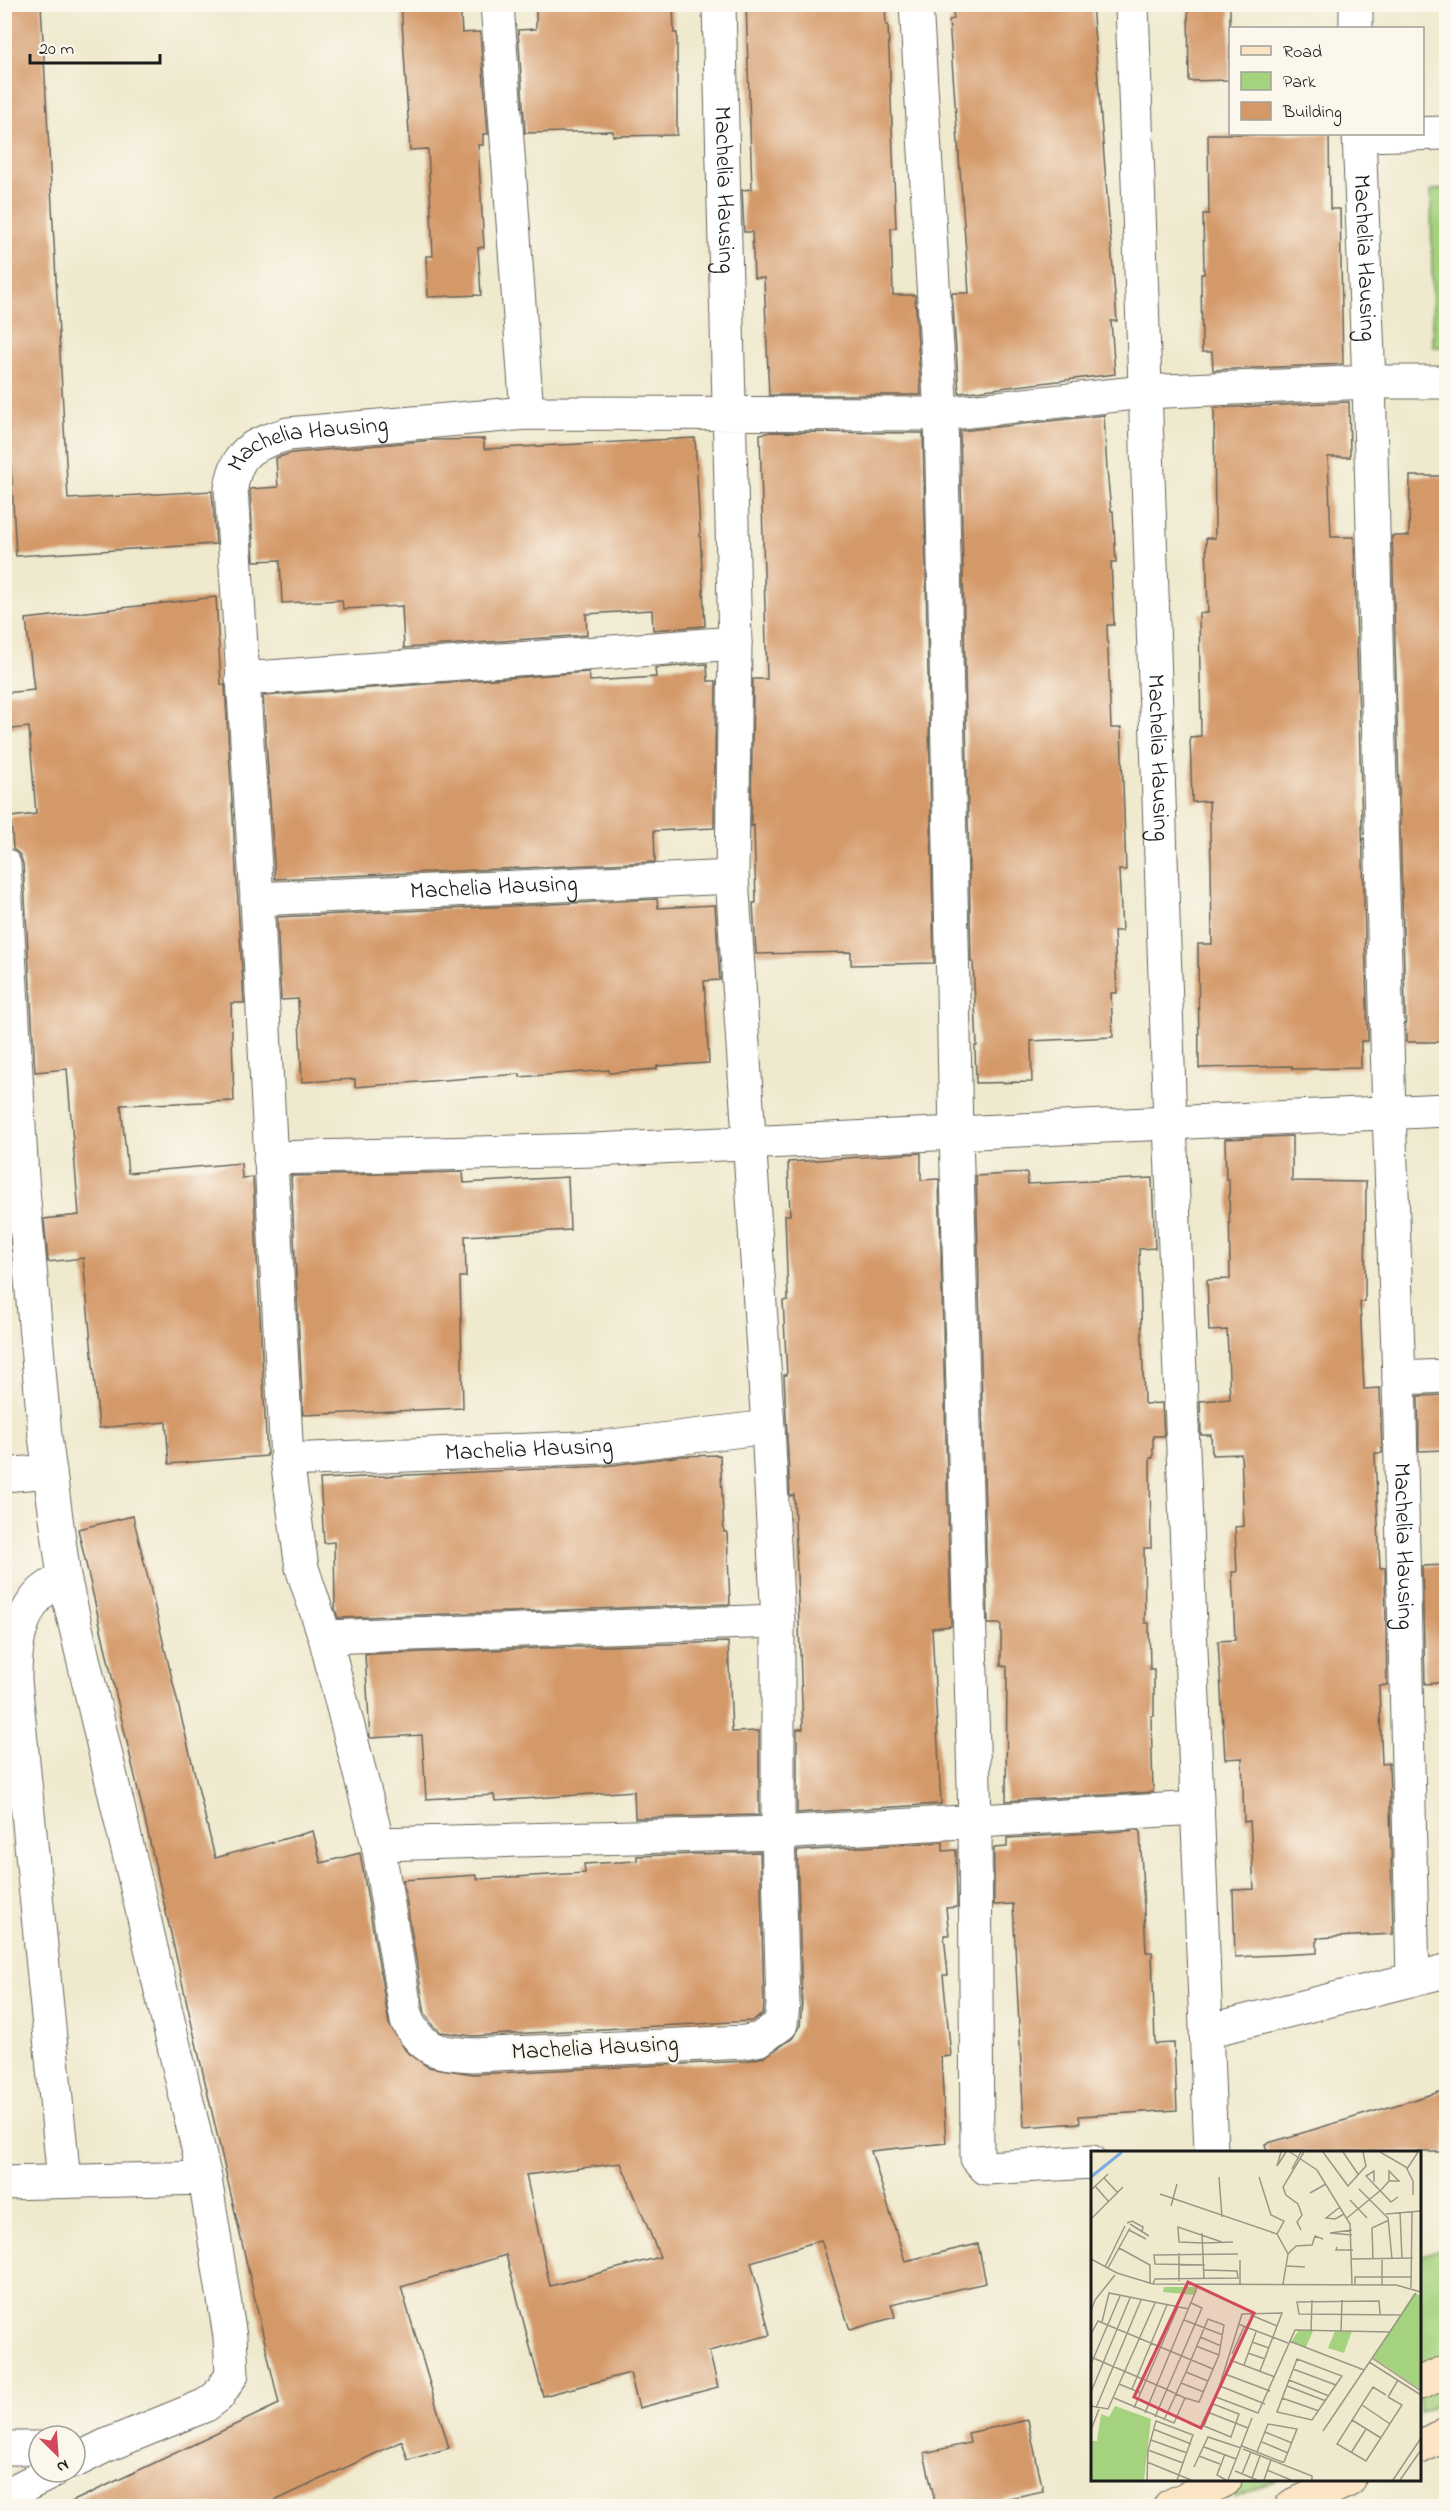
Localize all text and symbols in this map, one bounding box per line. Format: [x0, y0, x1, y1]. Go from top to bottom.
scale bar [30, 27, 160, 65]
legend [1229, 27, 1424, 135]
text: 20 m [39, 37, 74, 63]
text: Road [1283, 40, 1322, 66]
text: Park [1283, 70, 1316, 96]
text: Building [1282, 100, 1342, 127]
street label: Machelia Hausing [704, 106, 743, 274]
street label: Machelia Hausing [1343, 174, 1385, 342]
street label: Machelia Hausing [219, 408, 390, 478]
street label: Machelia Hausing [1137, 673, 1178, 842]
street label: Machelia Hausing [409, 867, 578, 909]
street label: Machelia Hausing [444, 1428, 615, 1471]
street label: Machelia Hausing [1383, 1462, 1422, 1630]
street label: Machelia Hausing [511, 2027, 679, 2071]
inset map [1091, 2151, 1421, 2481]
north arrow [27, 2424, 87, 2484]
text: N [52, 2453, 72, 2479]

